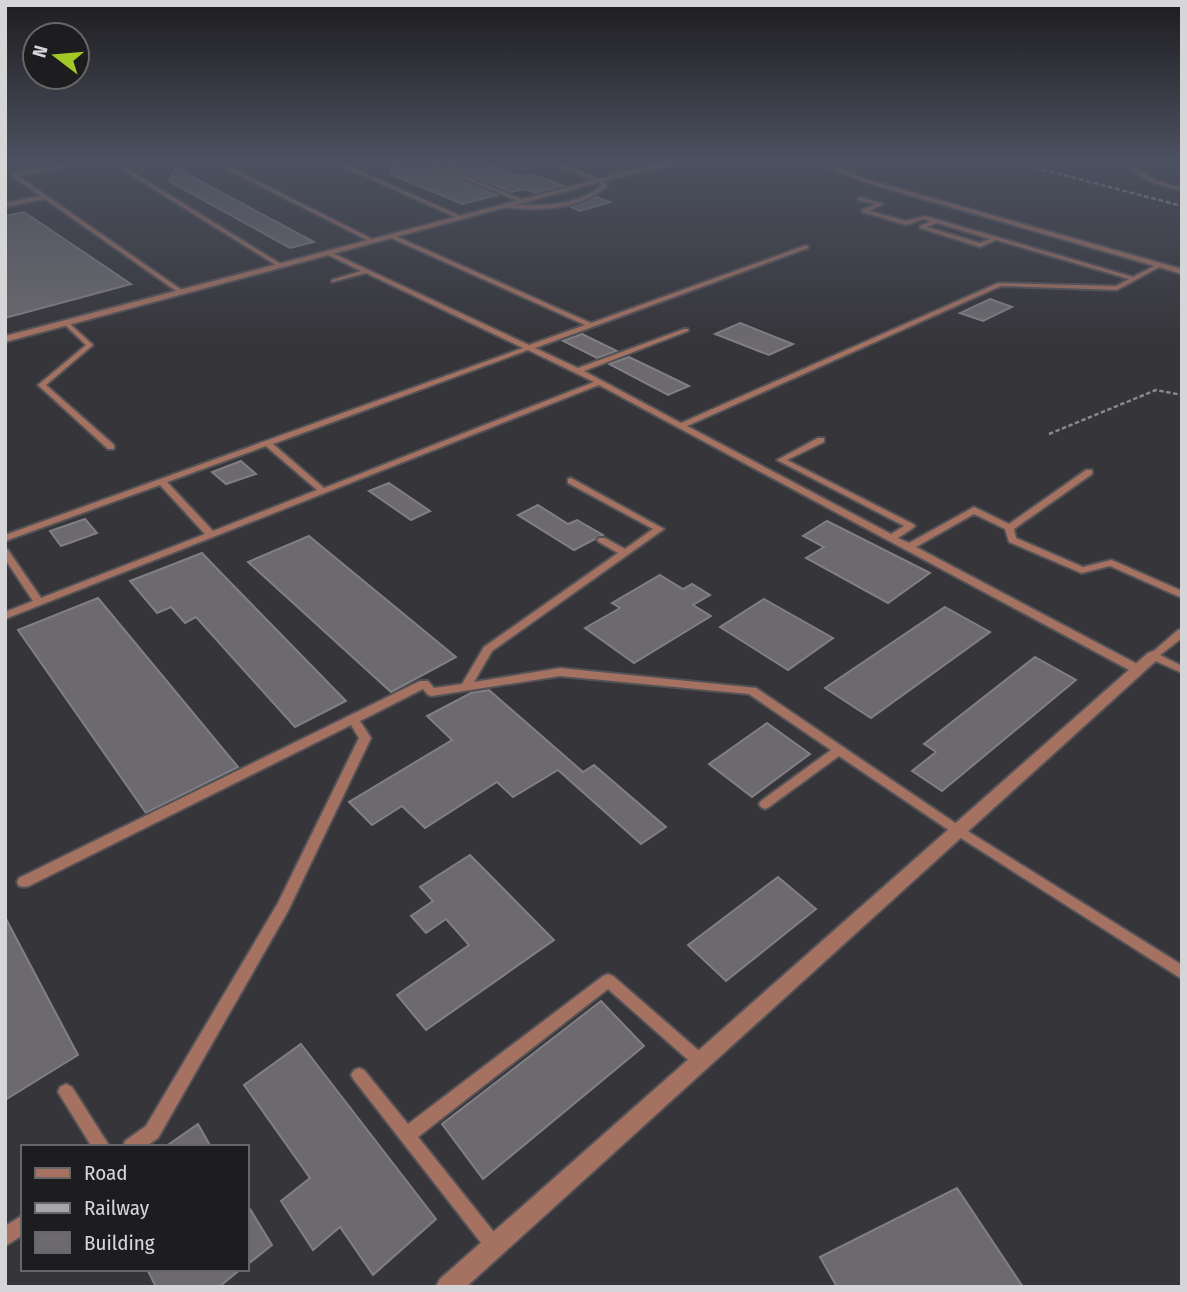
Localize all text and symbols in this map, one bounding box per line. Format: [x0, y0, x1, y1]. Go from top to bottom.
north arrow [21, 21, 91, 91]
text: N [28, 43, 53, 60]
legend [21, 1145, 248, 1271]
text: Road [84, 1160, 128, 1186]
text: Railway [84, 1195, 150, 1221]
text: Building [84, 1230, 155, 1256]

